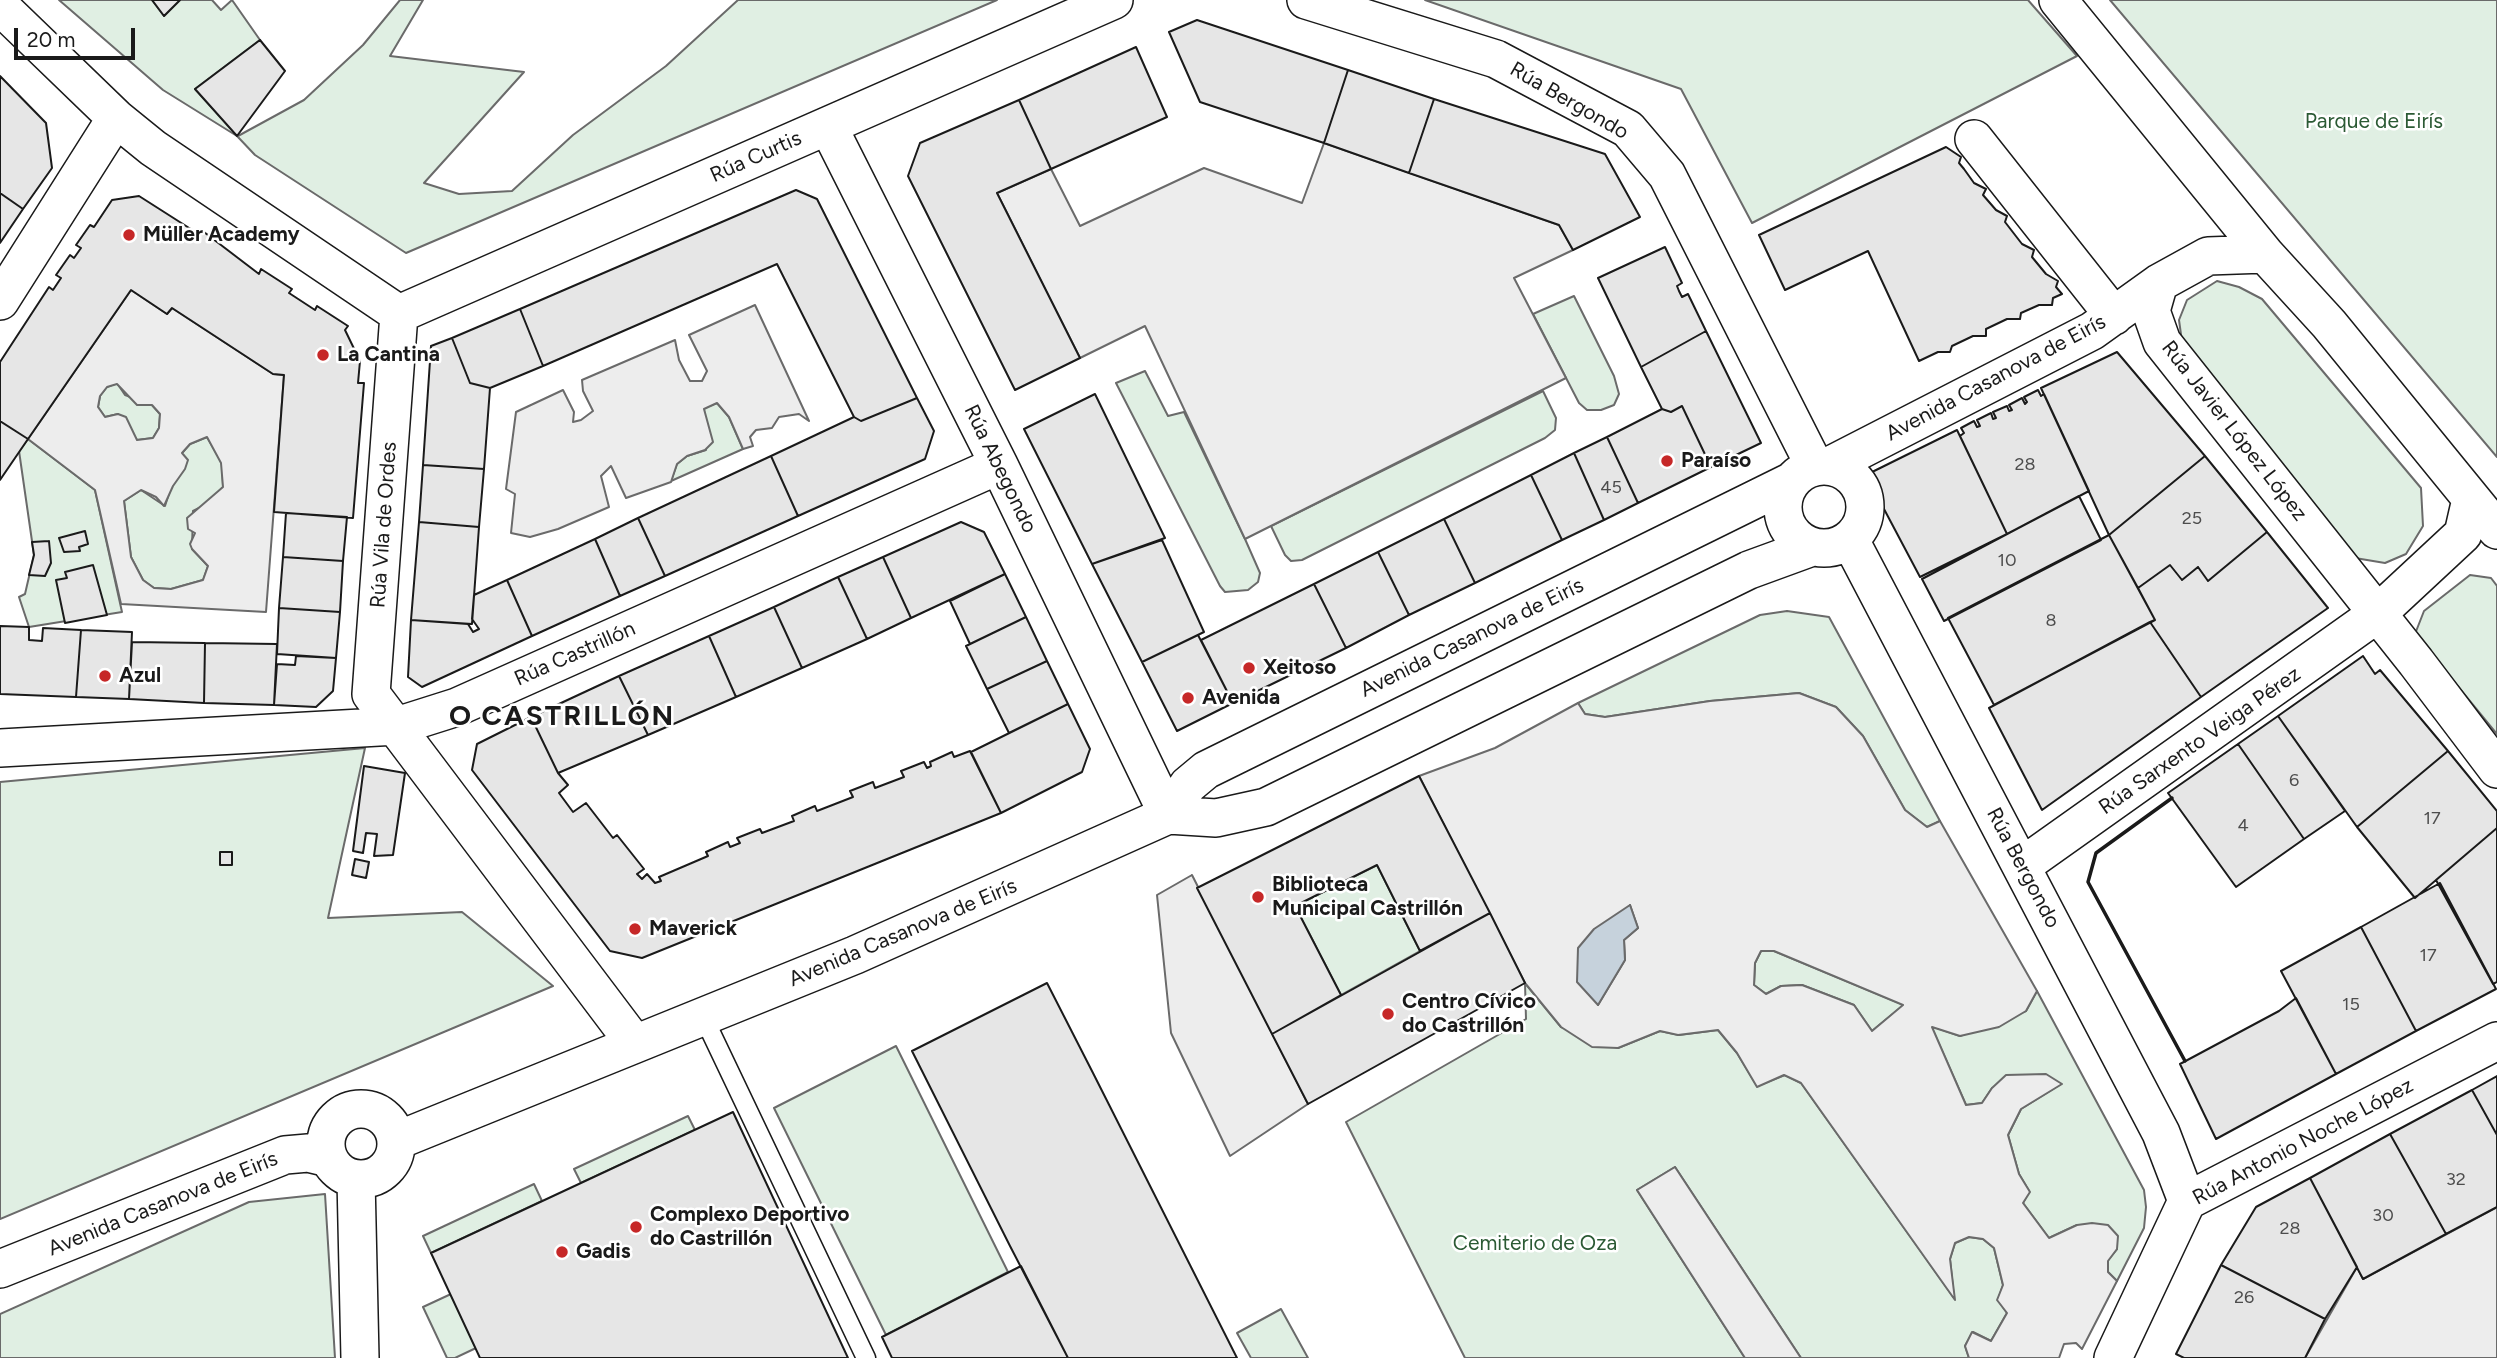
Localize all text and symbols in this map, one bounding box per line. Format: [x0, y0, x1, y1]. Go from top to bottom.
scale bar [18, 14, 138, 58]
text: 20 m [27, 27, 75, 52]
street label: Rúa Bergondo [1505, 57, 1633, 145]
park label: Parque de Eirís [2305, 109, 2443, 135]
street label: Rúa Curtis [706, 126, 806, 188]
place label: Müller Academy [143, 222, 300, 248]
marker: Müller Academy [121, 227, 137, 243]
street label: Avenida Casanova de Eirís [1882, 309, 2110, 447]
street label: Rúa Javier López López [2156, 336, 2312, 526]
place label: La Cantina [337, 342, 440, 368]
marker: La Cantina [315, 347, 331, 363]
street label: Rúa Abegondo [958, 401, 1042, 537]
street label: Rúa Vila de Ordes [366, 441, 402, 609]
place label: Paraíso [1681, 448, 1751, 474]
marker: Paraíso [1659, 453, 1675, 469]
house number: 28 [2014, 454, 2036, 476]
house number: 45 [1600, 477, 1622, 499]
house number: 25 [2182, 508, 2202, 530]
house number: 10 [1998, 550, 2016, 572]
street label: Avenida Casanova de Eirís [1356, 573, 1588, 703]
house number: 8 [2045, 610, 2057, 632]
street label: Rúa Castrillón [511, 616, 639, 692]
place label: Xeitoso [1263, 655, 1336, 681]
marker: Xeitoso [1241, 660, 1257, 676]
street label: Rúa Sarxento Veiga Pérez [2094, 662, 2306, 820]
place label: Azul [119, 663, 161, 689]
marker: Azul [97, 668, 113, 684]
place label: Avenida [1202, 685, 1280, 711]
marker: Avenida [1180, 690, 1196, 706]
district label: O CASTRILLÓN [450, 700, 674, 734]
house number: 6 [2289, 770, 2299, 792]
street label: Rúa Bergondo [1981, 803, 2065, 933]
house number: 17 [2423, 808, 2441, 830]
house number: 4 [2237, 815, 2249, 837]
place label: Biblioteca Municipal Castrillón [1272, 872, 1463, 922]
street label: Avenida Casanova de Eirís [785, 873, 1021, 993]
marker: Biblioteca Municipal Castrillón [1250, 889, 1266, 905]
place label: Maverick [649, 916, 737, 942]
marker: Maverick [627, 921, 643, 937]
house number: 17 [2419, 945, 2437, 967]
place label: Centro Cívico do Castrillón [1402, 989, 1536, 1039]
house number: 15 [2342, 994, 2360, 1016]
marker: Centro Cívico do Castrillón [1380, 1006, 1396, 1022]
street label: Rúa Antonio Noche López [2188, 1073, 2418, 1211]
street label: Avenida Casanova de Eirís [44, 1146, 282, 1262]
house number: 32 [2446, 1169, 2466, 1191]
place label: Complexo Deportivo do Castrillón [650, 1202, 849, 1252]
house number: 30 [2372, 1205, 2394, 1227]
house number: 28 [2279, 1218, 2301, 1240]
marker: Complexo Deportivo do Castrillón [628, 1219, 644, 1235]
park label: Cemiterio de Oza [1453, 1231, 1617, 1257]
place label: Gadis [576, 1239, 631, 1265]
marker: Gadis [554, 1244, 570, 1260]
house number: 26 [2234, 1287, 2254, 1309]

